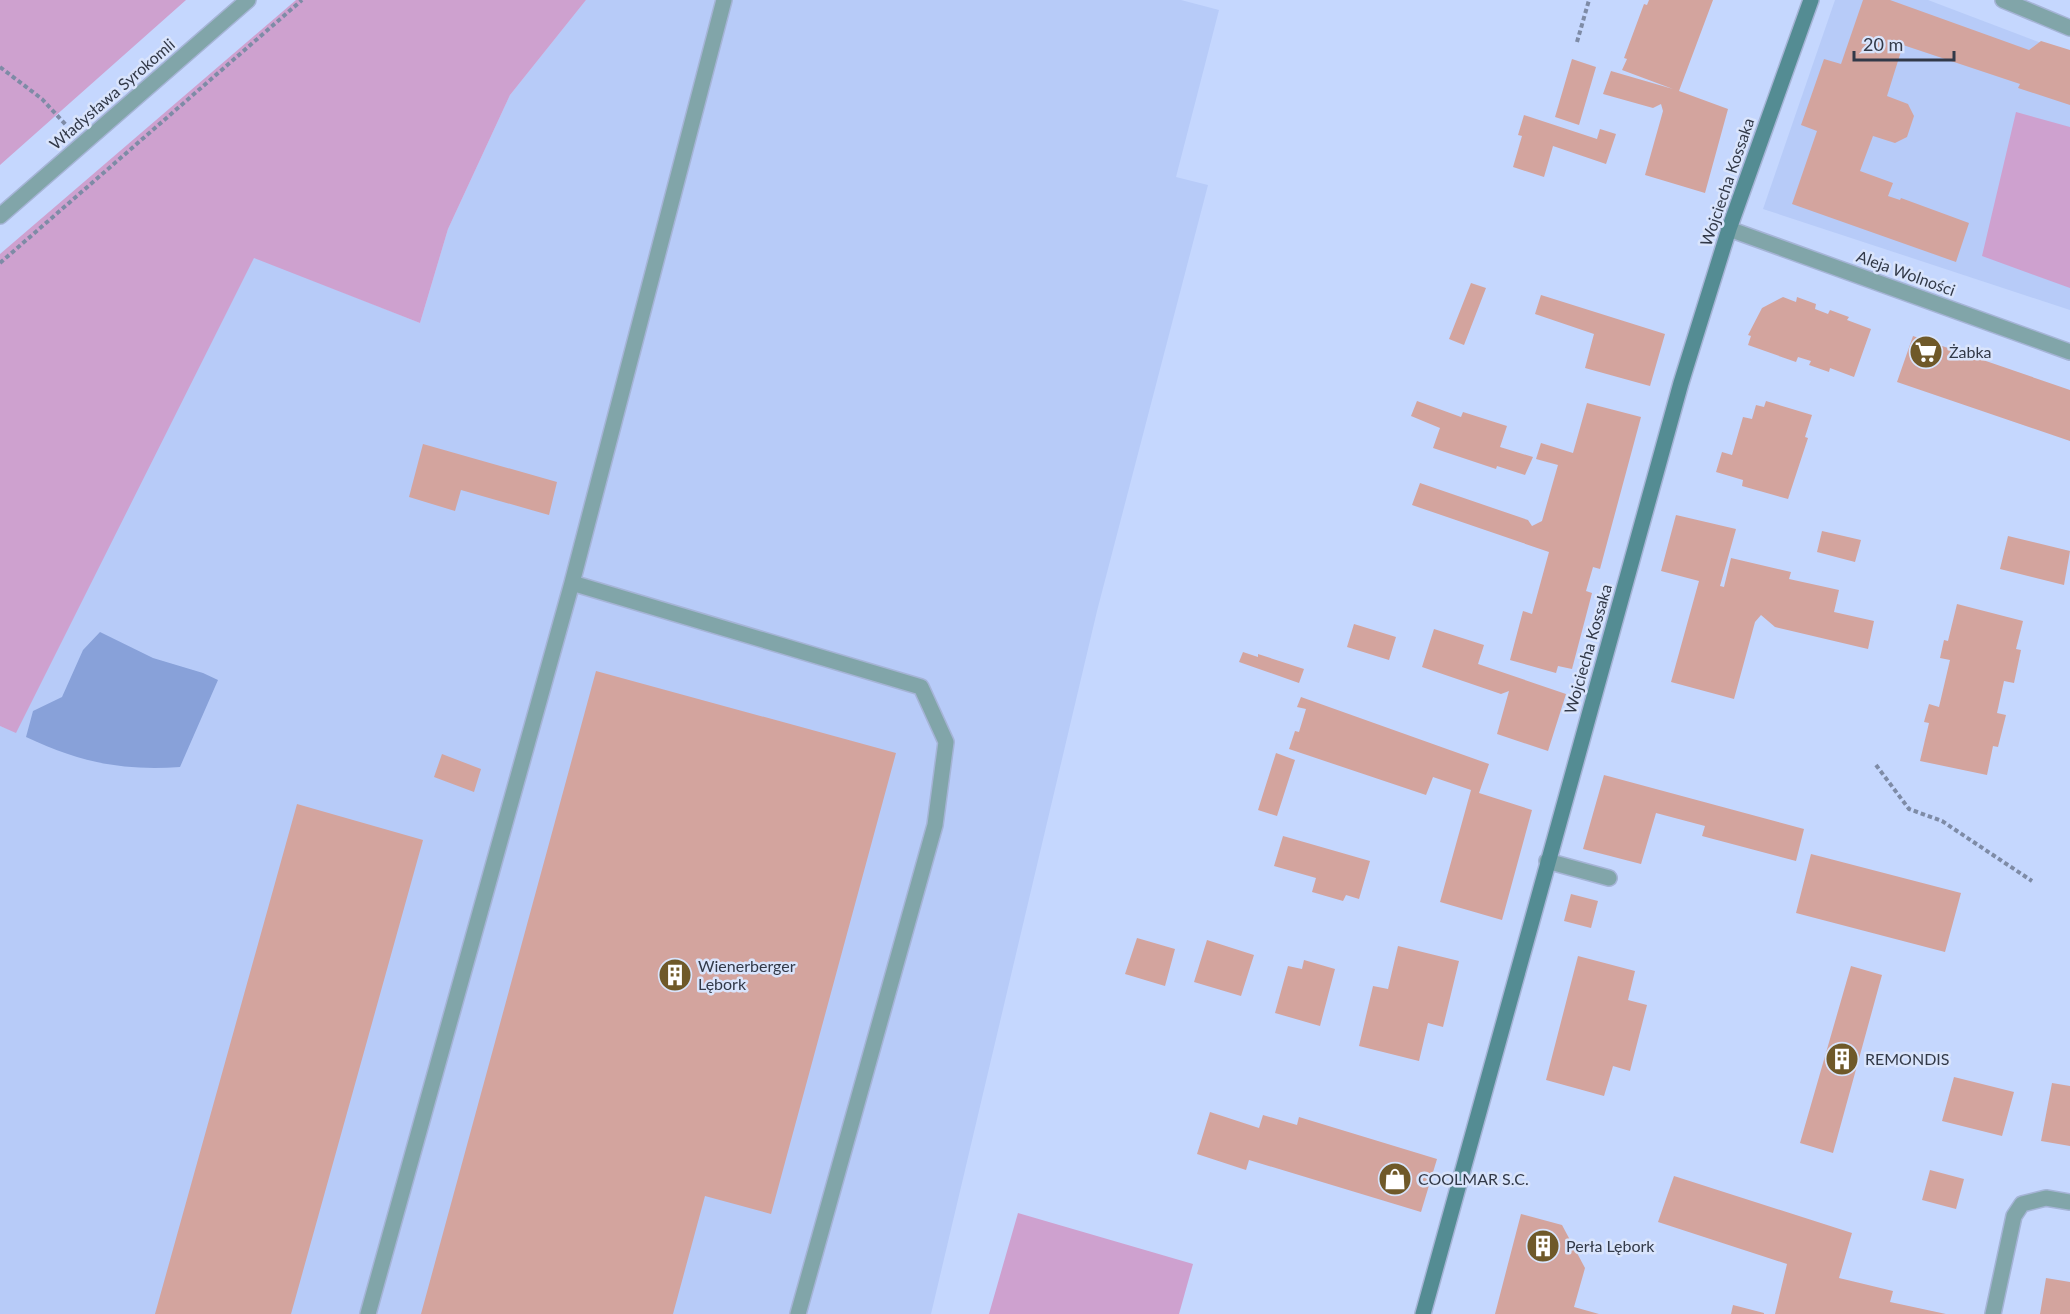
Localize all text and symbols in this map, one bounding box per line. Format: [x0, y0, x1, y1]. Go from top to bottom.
scale bar [1854, 24, 1954, 62]
text: 20 m [1863, 33, 1903, 55]
street label: Władysława Syrokomli [45, 34, 178, 153]
street label: Wojciecha Kossaka [1696, 115, 1757, 248]
street label: Aleja Wolności [1854, 246, 1958, 299]
supermarket icon: Żabka [1908, 334, 1944, 370]
place label: Żabka [1949, 342, 1992, 361]
street label: Wojciecha Kossaka [1560, 582, 1615, 716]
place label: Wienerberger Lębork [698, 956, 796, 993]
building icon: Wienerberger Lębork [657, 957, 693, 993]
building icon: REMONDIS [1824, 1041, 1860, 1077]
place label: REMONDIS [1865, 1049, 1949, 1068]
shop icon: COOLMAR S.C. [1377, 1161, 1413, 1197]
place label: COOLMAR S.C. [1418, 1169, 1529, 1188]
building icon: Perła Lębork [1525, 1228, 1561, 1264]
place label: Perła Lębork [1566, 1236, 1655, 1255]

